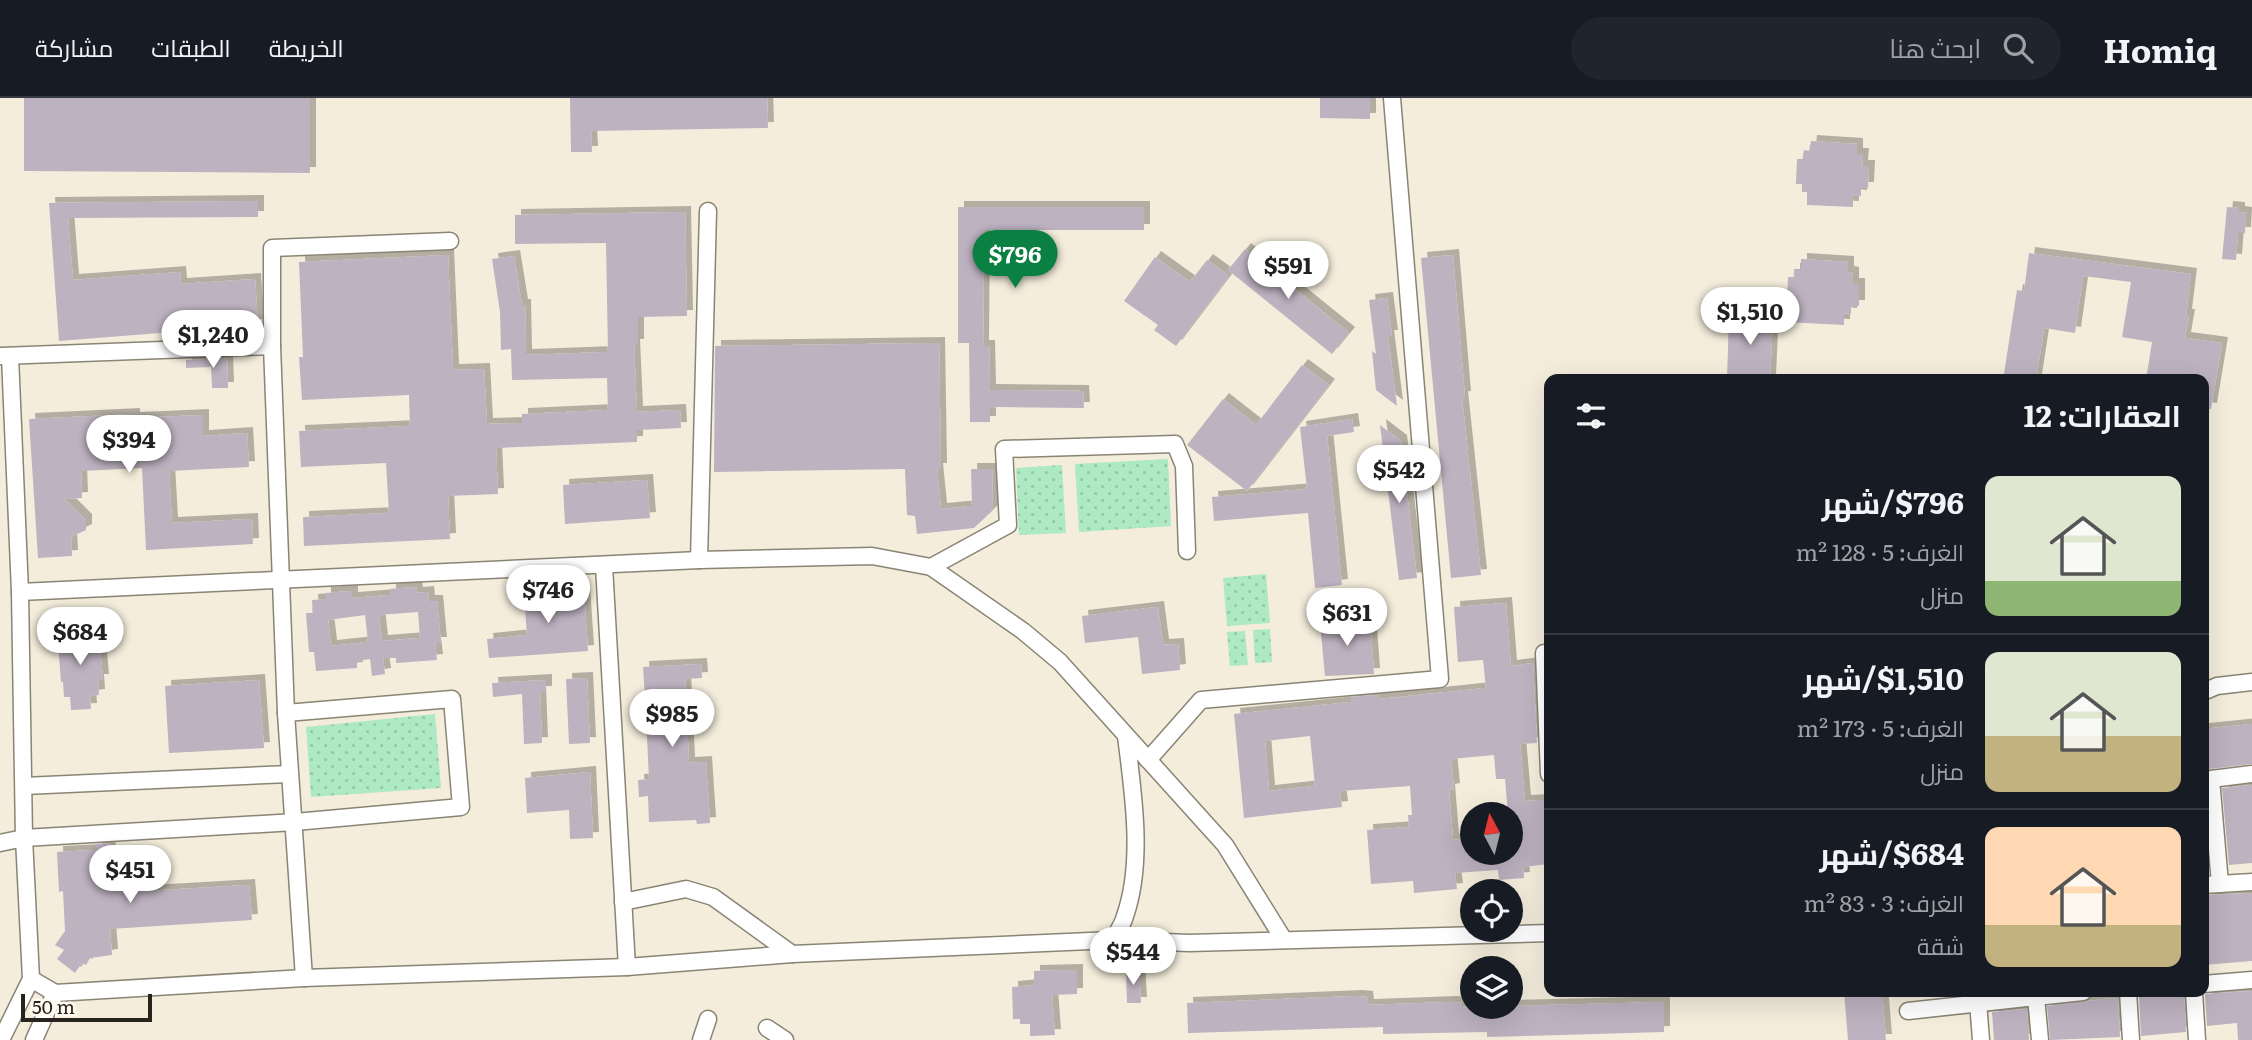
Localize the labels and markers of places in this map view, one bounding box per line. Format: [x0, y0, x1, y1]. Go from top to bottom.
pin: $796 [974, 230, 1056, 290]
pin: $591 [1247, 242, 1329, 301]
pin: $1,510 [1693, 288, 1807, 347]
pin: $1,240 [156, 310, 270, 370]
pin: $394 [88, 416, 170, 475]
pin: $542 [1358, 446, 1440, 505]
pin: $746 [507, 566, 589, 625]
pin: $631 [1306, 588, 1388, 648]
pin: $684 [39, 608, 121, 667]
pin: $985 [631, 690, 713, 749]
pin: $451 [89, 846, 171, 905]
pin: $544 [1092, 928, 1174, 987]

